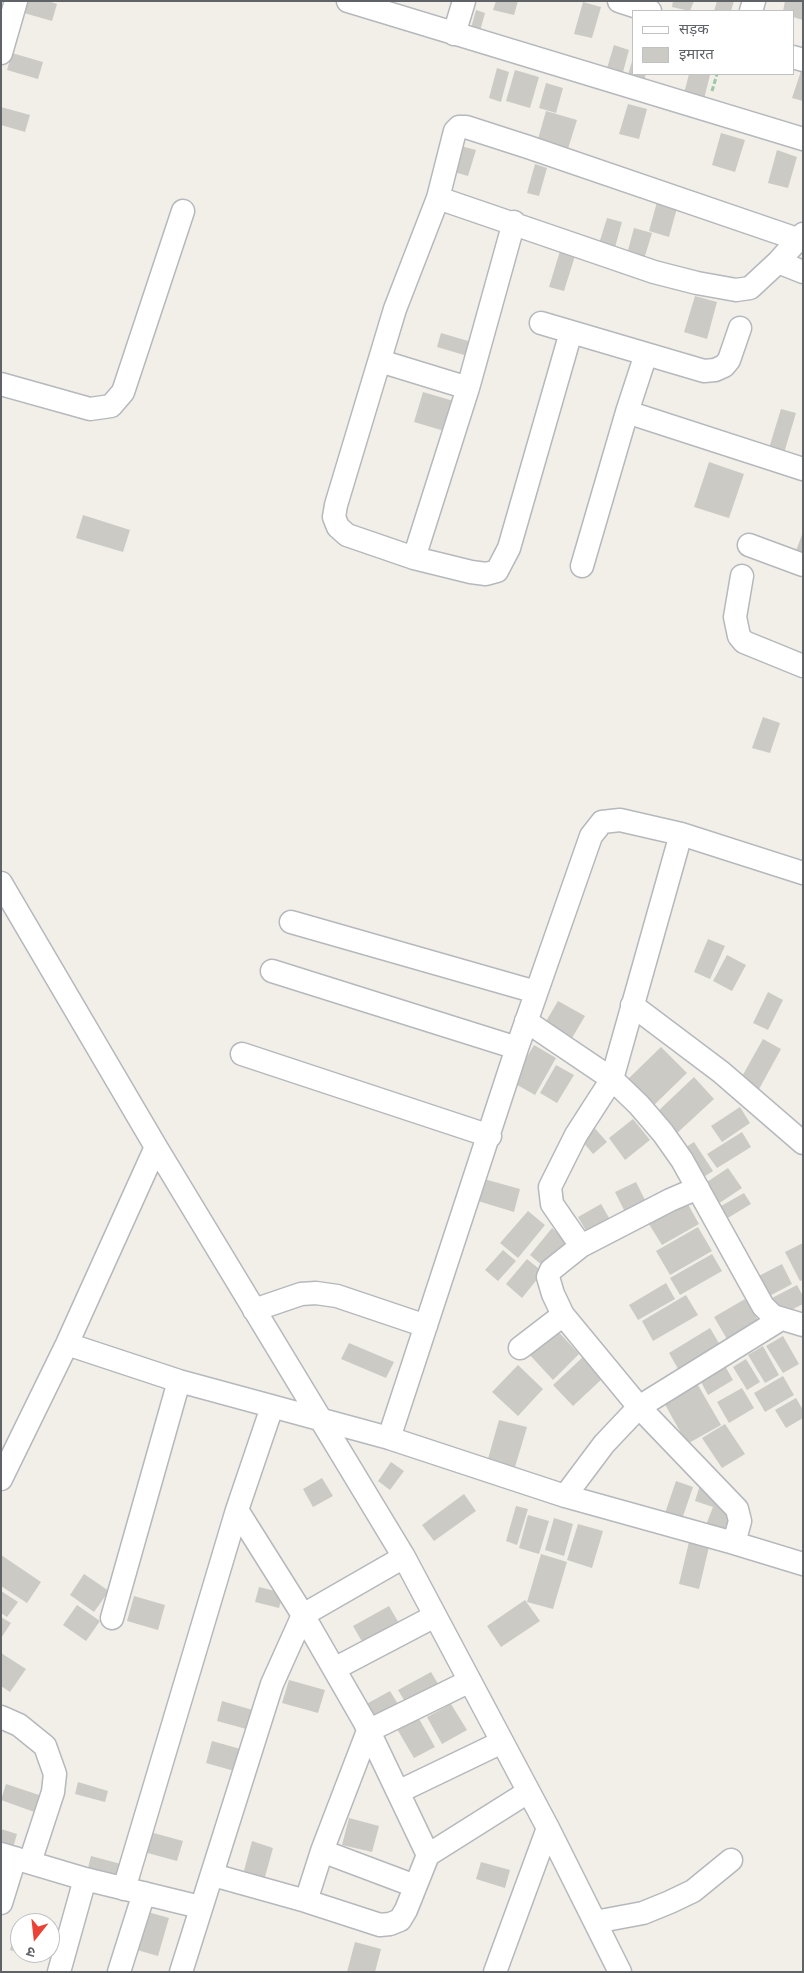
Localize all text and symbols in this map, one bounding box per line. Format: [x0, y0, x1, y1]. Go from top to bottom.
legend [632, 10, 794, 75]
text: सड़क [679, 19, 709, 39]
text: इमारत [679, 44, 714, 64]
north arrow [10, 1913, 60, 1963]
text: उ [24, 1942, 38, 1962]

